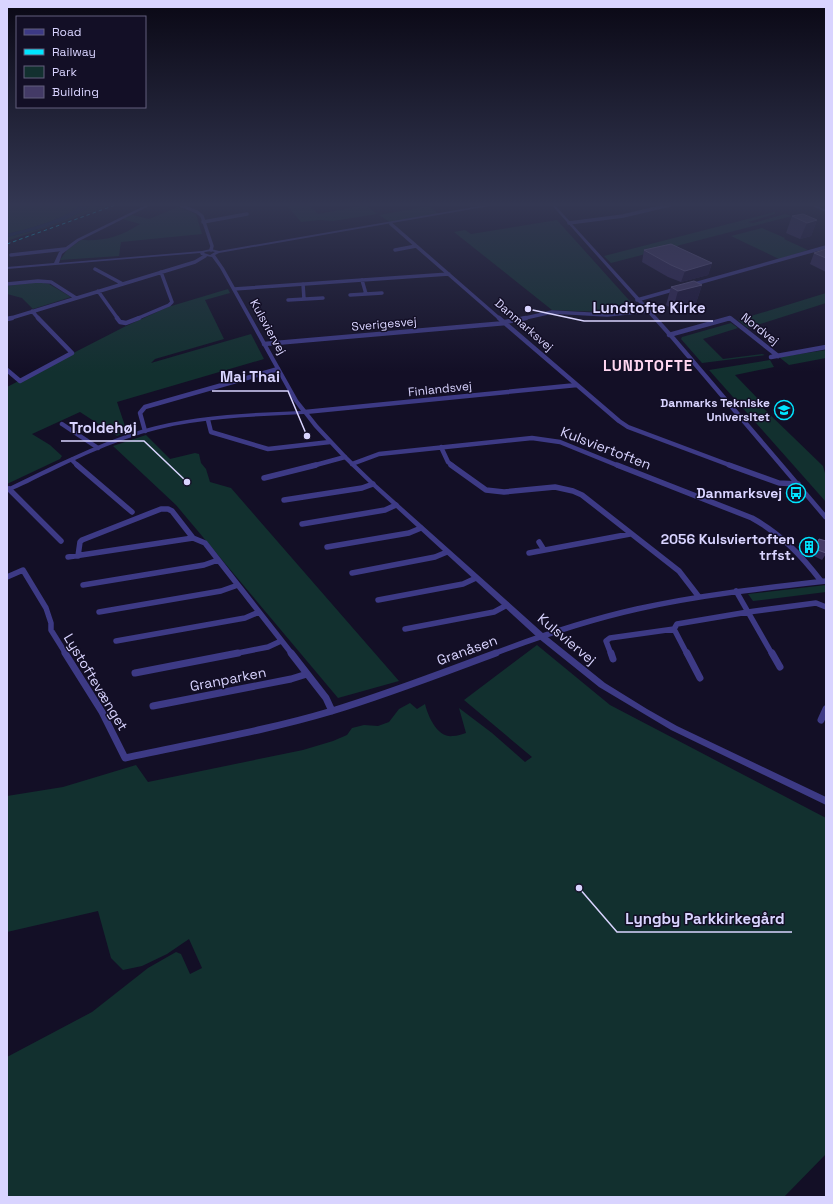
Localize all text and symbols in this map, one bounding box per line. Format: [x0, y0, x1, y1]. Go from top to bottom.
legend [16, 16, 146, 108]
text: Road [52, 24, 81, 40]
text: Railway [52, 44, 96, 60]
text: Park [52, 64, 77, 80]
text: Building [52, 84, 99, 100]
callout: Lundtofte Kirke [584, 294, 713, 321]
street label: Danmarksvej [491, 295, 557, 355]
street label: Kulsviervej [246, 296, 290, 358]
text: Lundtofte Kirke [592, 298, 706, 317]
street label: Nordvej [738, 309, 782, 349]
street label: Sverigesvej [351, 313, 417, 335]
district label: LUNDTOFTE [603, 356, 693, 375]
callout: Mai Thai [212, 364, 288, 391]
text: Mai Thai [220, 367, 280, 386]
street label: Finlandsvej [407, 378, 473, 400]
place label: Danmarks Tekniske Universitet [660, 395, 770, 425]
school or university icon: Danmarks Tekniske Universitet [773, 399, 795, 421]
callout: Troldehøj [61, 414, 144, 441]
text: Troldehøj [69, 418, 137, 437]
street label: Kulsviertoften [558, 422, 654, 474]
bus stop icon: Danmarksvej [785, 482, 807, 504]
place label: Danmarksvej [696, 484, 782, 502]
place label: 2056 Kulsviertoften trfst. [661, 530, 795, 564]
building icon: 2056 Kulsviertoften trfst. [798, 536, 820, 558]
street label: Kulsviervej [534, 609, 600, 669]
street label: Lystoftevænget [60, 630, 132, 734]
street label: Granåsen [434, 631, 500, 669]
street label: Granparken [188, 663, 268, 695]
callout: Lyngby Parkkirkegård [617, 905, 792, 932]
text: Lyngby Parkkirkegård [625, 909, 785, 928]

